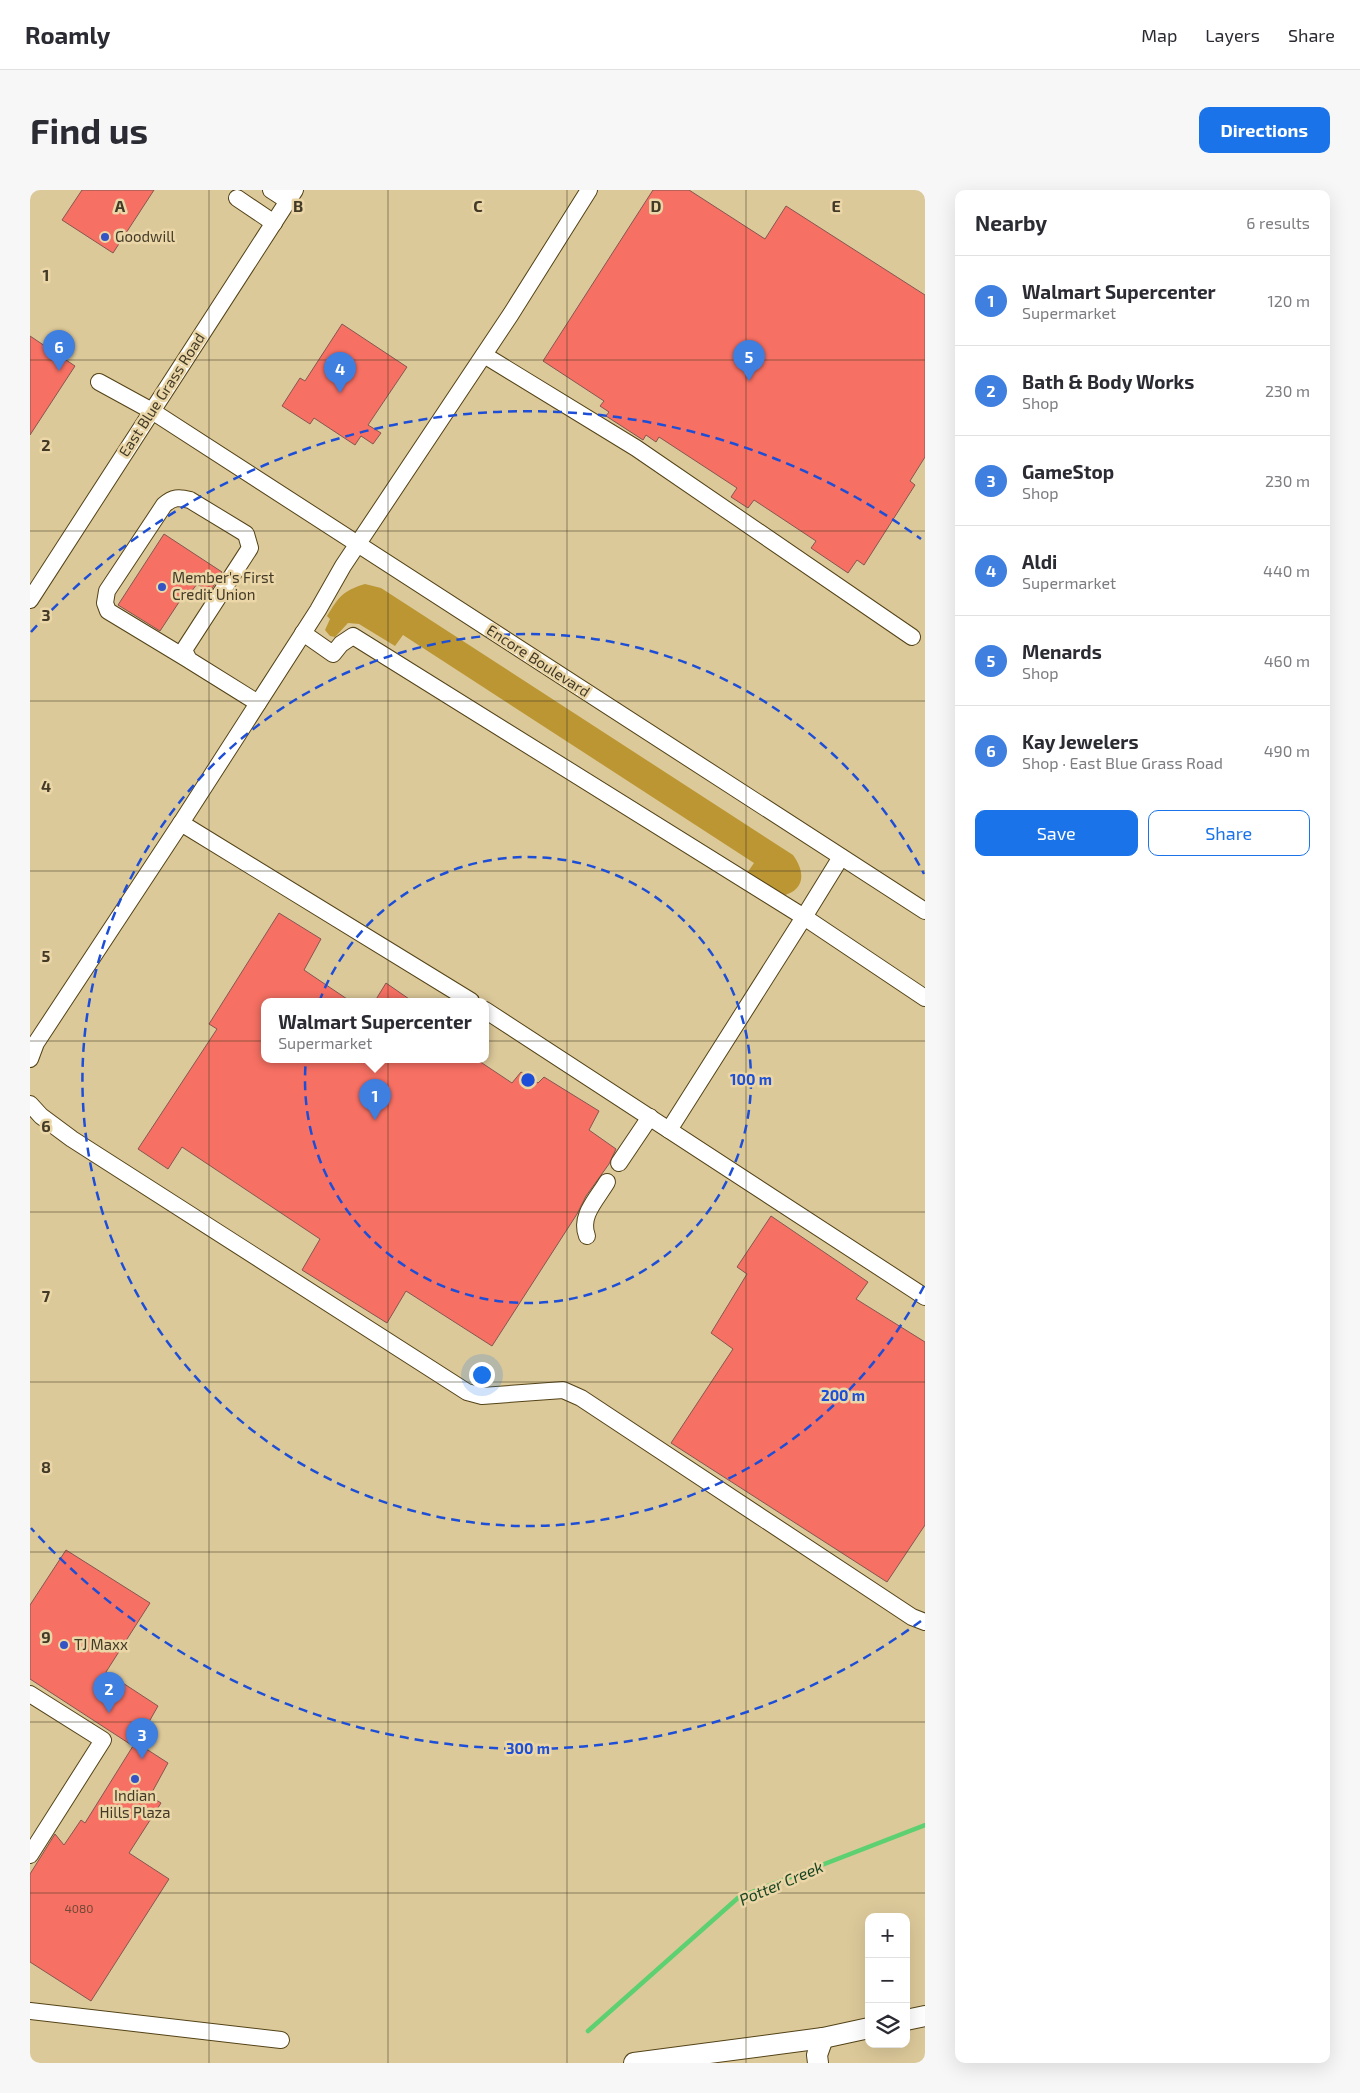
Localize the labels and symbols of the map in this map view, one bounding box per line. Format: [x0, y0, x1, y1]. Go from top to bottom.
text: A [115, 196, 126, 215]
text: B [293, 196, 303, 215]
text: C [473, 196, 483, 215]
text: D [651, 196, 662, 215]
text: E [831, 196, 841, 215]
place label: Goodwill [115, 227, 176, 245]
marker: Goodwill [99, 231, 111, 243]
text: 1 [43, 265, 49, 284]
street label: East Blue Grass Road [114, 329, 208, 460]
pin: 6 [43, 330, 75, 371]
pin: 5 [733, 340, 765, 381]
pin: 4 [324, 352, 356, 393]
text: 2 [41, 435, 51, 454]
place label: Member's First Credit Union [172, 568, 275, 603]
marker: Member's First Credit Union [156, 581, 168, 593]
text: 3 [41, 605, 51, 624]
street label: Encore Boulevard [484, 620, 594, 700]
text: 4 [41, 776, 51, 795]
text: 5 [42, 946, 51, 965]
text: 100 m [730, 1070, 772, 1088]
centre of rings [519, 1071, 537, 1089]
pin: 1 [359, 1079, 391, 1120]
text: 6 [41, 1116, 51, 1135]
text: 7 [42, 1286, 51, 1305]
your location [469, 1362, 495, 1388]
text: 200 m [821, 1386, 865, 1404]
text: 8 [41, 1457, 51, 1476]
text: 9 [41, 1627, 51, 1646]
place label: TJ Maxx [74, 1635, 128, 1653]
marker: TJ Maxx [58, 1639, 70, 1651]
pin: 2 [93, 1672, 125, 1713]
pin: 3 [126, 1718, 158, 1759]
text: 300 m [506, 1739, 550, 1757]
marker: Indian Hills Plaza [129, 1773, 141, 1785]
place label: Indian Hills Plaza [99, 1786, 171, 1821]
water label: Potter Creek [736, 1856, 826, 1909]
house number: 4080 [64, 1901, 94, 1915]

